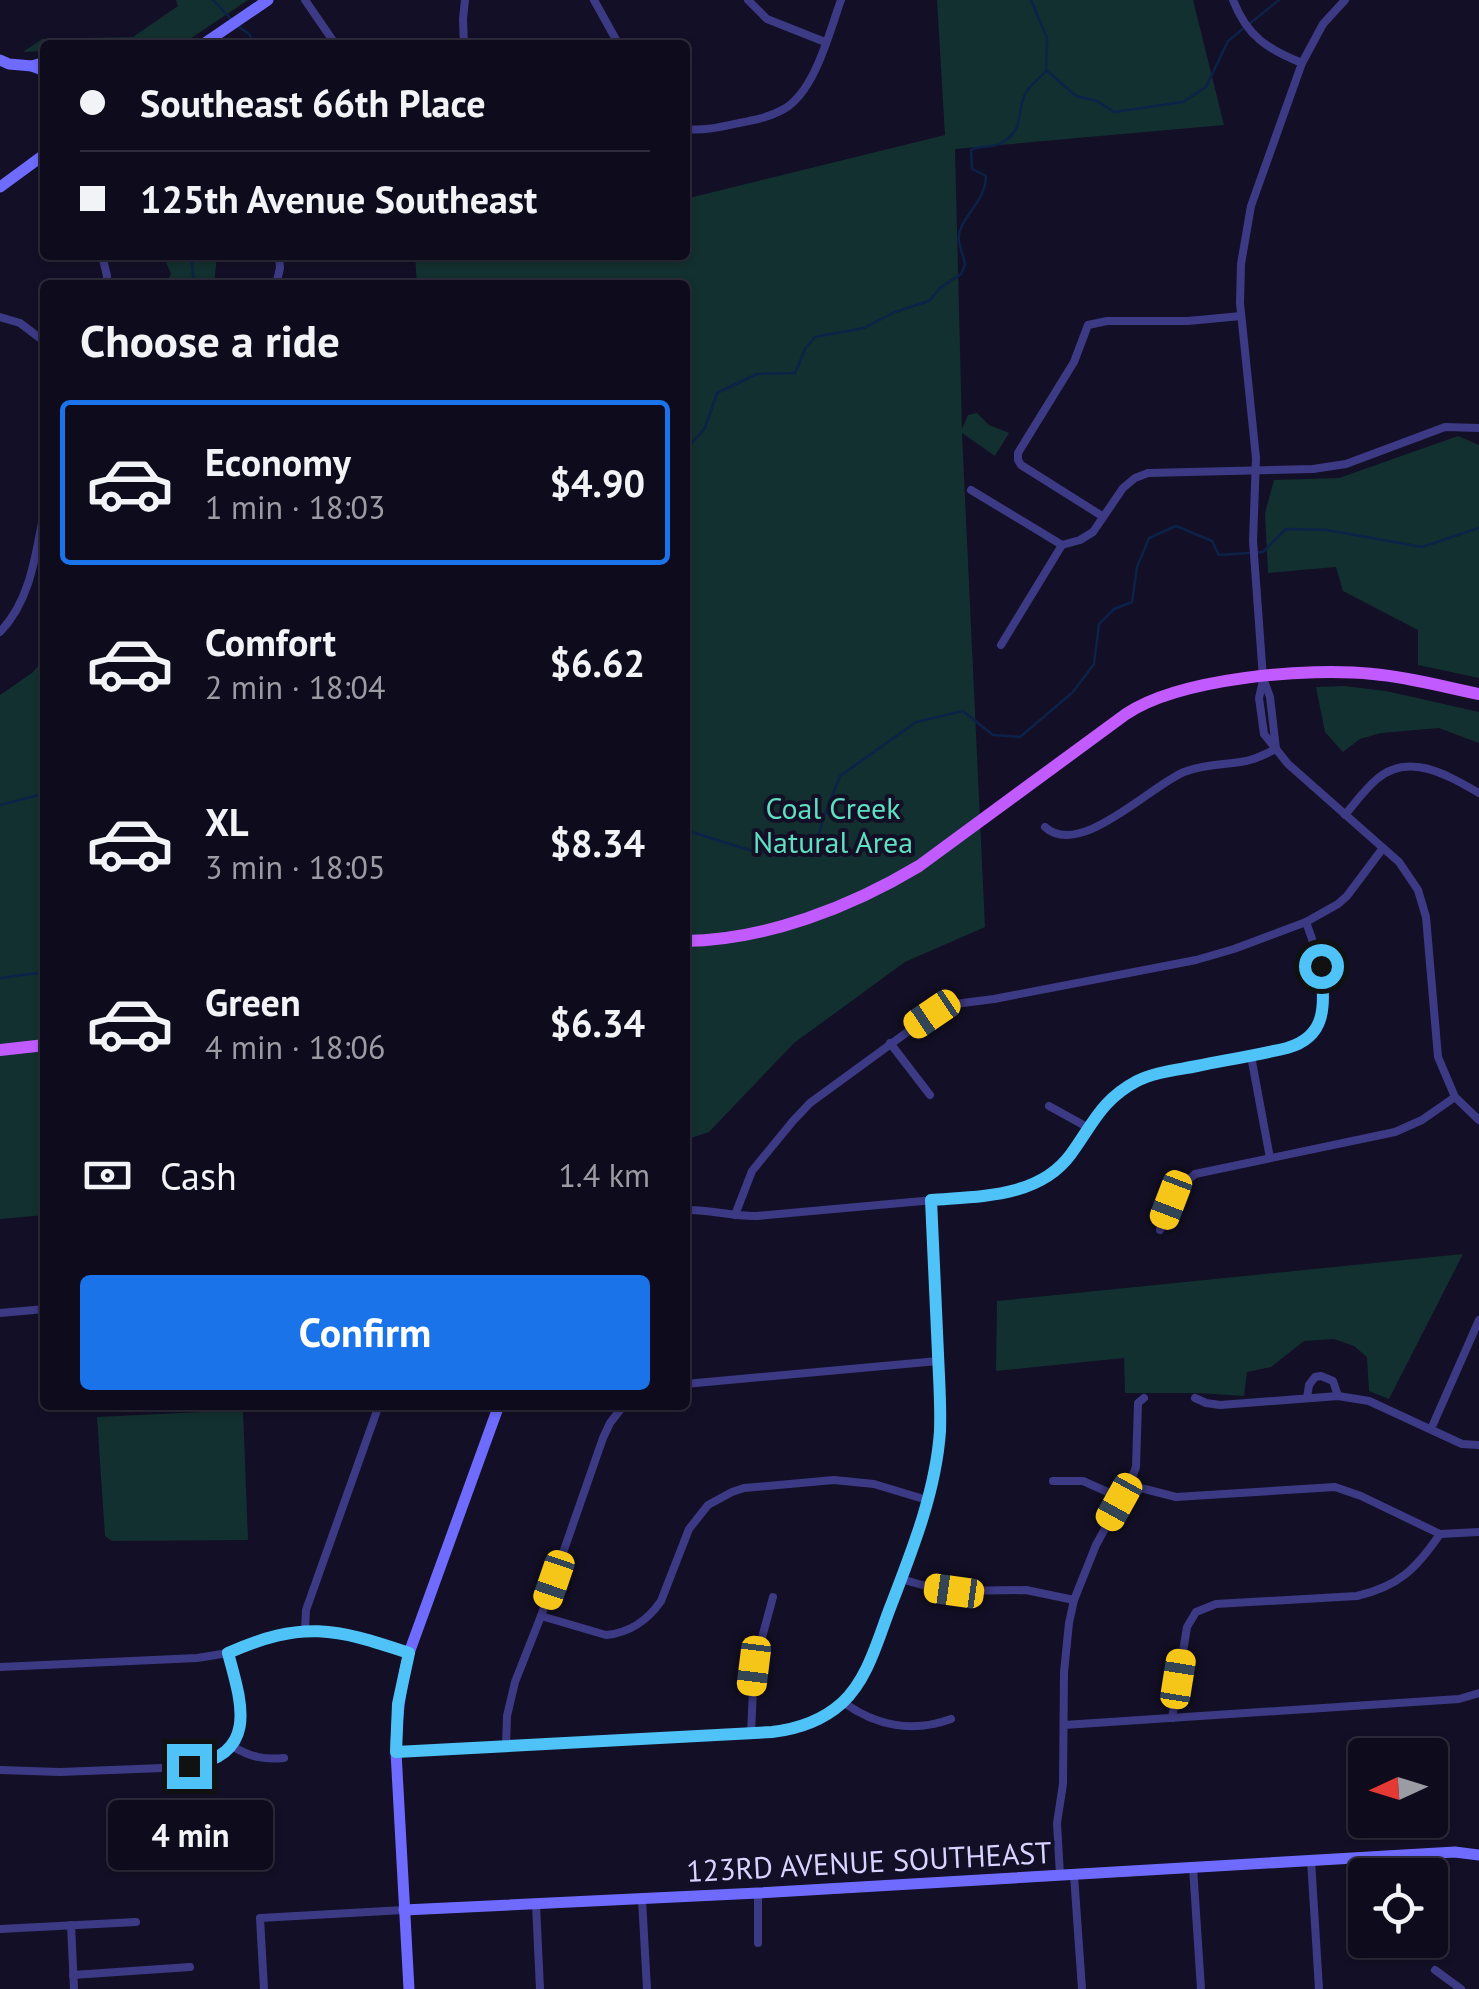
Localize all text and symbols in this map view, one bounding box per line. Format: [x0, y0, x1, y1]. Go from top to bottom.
text: Southeast 66th Place [140, 78, 486, 127]
text: 125th Avenue Southeast [140, 174, 537, 223]
text: Choose a ride [80, 311, 340, 369]
text: Economy [205, 437, 351, 486]
icon: car [85, 438, 175, 528]
text: $4.90 [549, 458, 645, 507]
text: 1 min · 18:03 [205, 486, 385, 528]
text: Comfort [205, 617, 336, 666]
icon: car [85, 618, 175, 708]
text: $6.62 [549, 638, 645, 687]
text: 2 min · 18:04 [205, 666, 385, 708]
park label: Coal Creek Natural Area [753, 788, 913, 861]
text: XL [205, 797, 249, 846]
icon: car [85, 798, 175, 888]
text: $8.34 [549, 818, 645, 867]
text: 3 min · 18:05 [205, 846, 385, 888]
route start [1299, 944, 1344, 989]
text: Green [205, 977, 301, 1026]
icon: car [85, 978, 175, 1068]
car [899, 985, 965, 1043]
text: $6.34 [549, 998, 645, 1047]
text: 4 min · 18:06 [205, 1026, 385, 1068]
icon: cash [80, 1148, 135, 1203]
text: Cash [160, 1151, 237, 1200]
text: 1.4 km [558, 1154, 650, 1196]
car [1146, 1167, 1196, 1233]
button: Confirm [80, 1275, 650, 1390]
car [1091, 1468, 1147, 1536]
car [530, 1547, 578, 1613]
car [922, 1572, 986, 1610]
car [735, 1634, 773, 1698]
car [1158, 1647, 1198, 1711]
north arrow [1348, 1738, 1448, 1838]
map controls [1348, 1738, 1448, 1958]
route end [167, 1744, 212, 1789]
callout: 4 min [106, 1801, 272, 1871]
text: 4 min [151, 1814, 230, 1856]
street label: 123RD AVENUE SOUTHEAST [685, 1832, 1053, 1890]
button: locate [1348, 1858, 1448, 1958]

